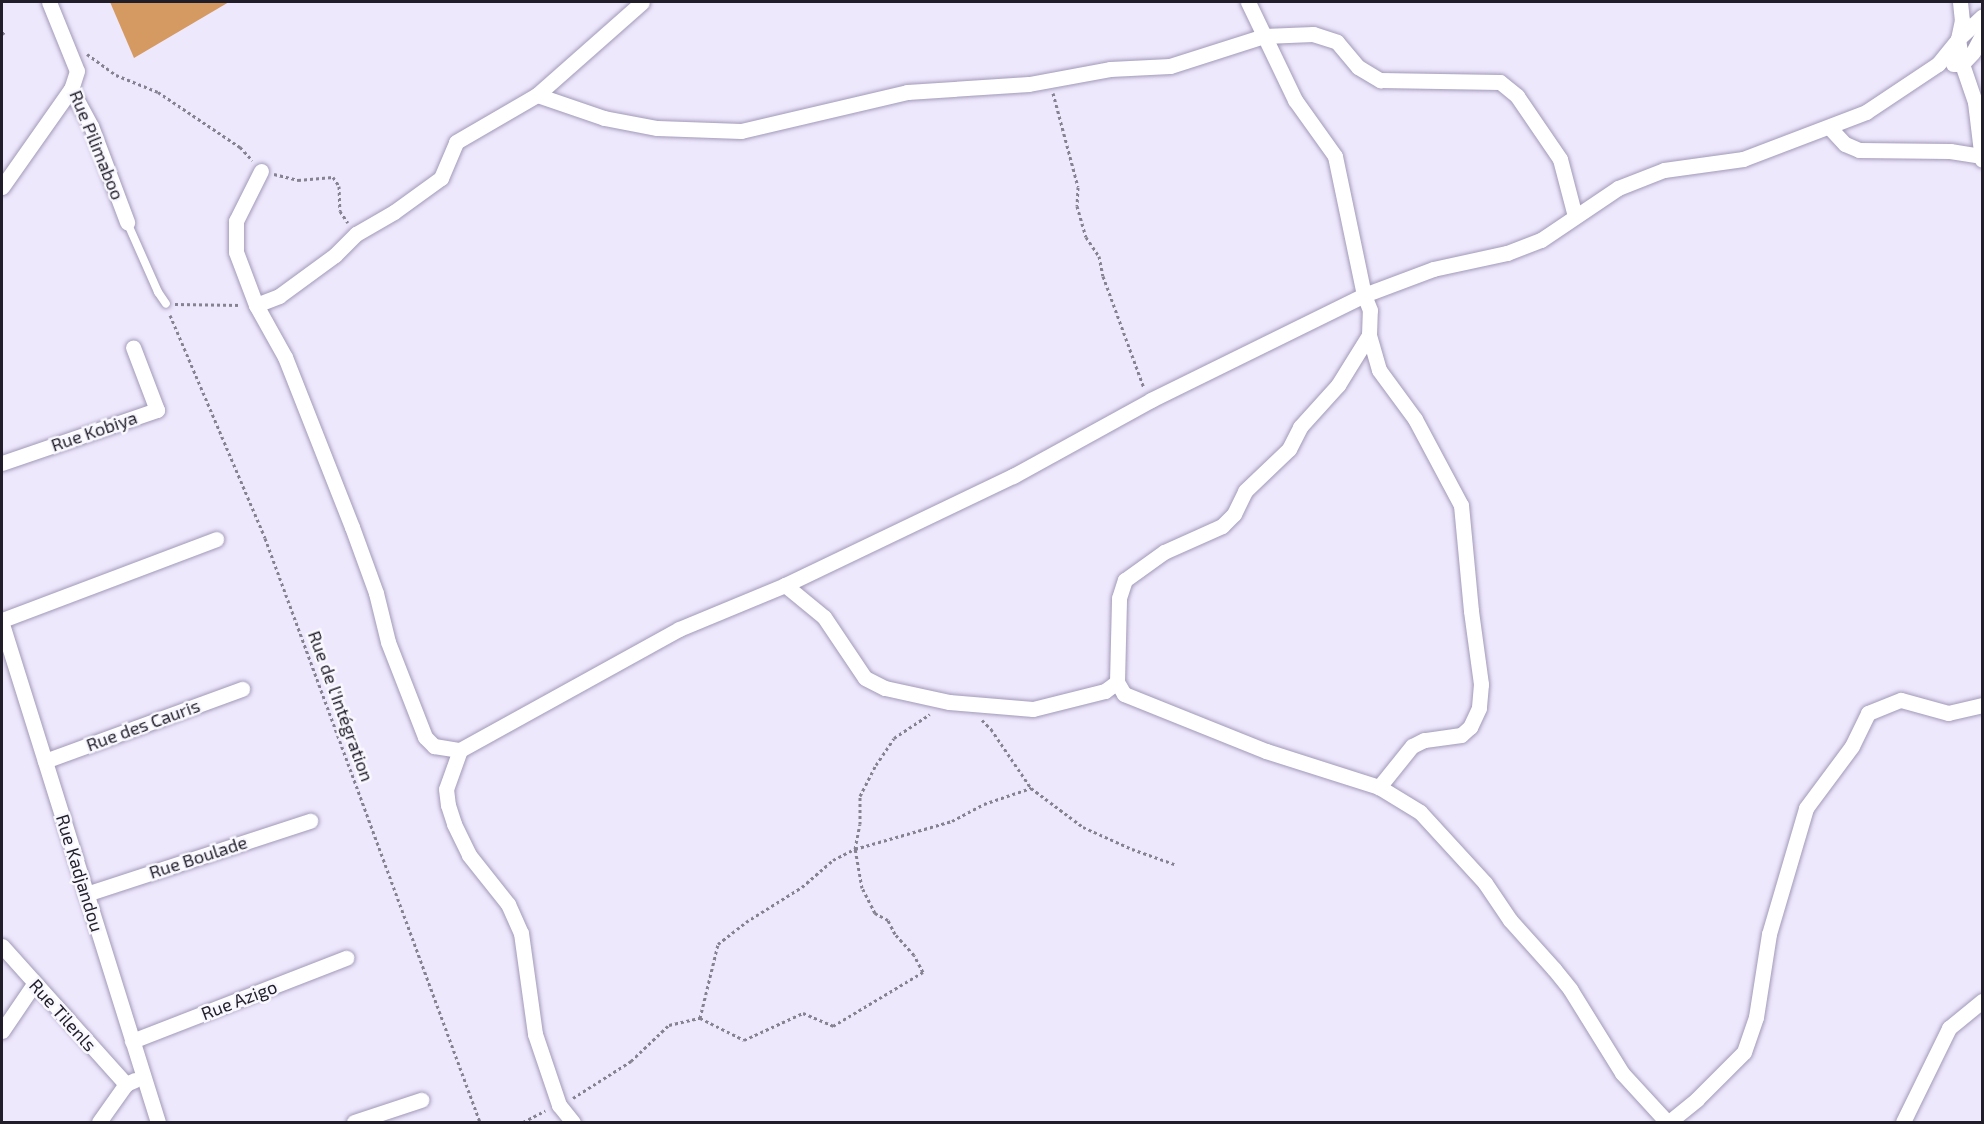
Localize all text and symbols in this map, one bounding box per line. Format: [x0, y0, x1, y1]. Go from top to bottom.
street label: Rue Pilimaboo [65, 87, 129, 203]
street label: Rue Kobiya [48, 406, 140, 456]
street label: Rue de l'Intégration [304, 628, 378, 784]
street label: Rue des Cauris [83, 694, 203, 756]
street label: Rue Kadjandou [52, 812, 108, 934]
street label: Rue Boulade [146, 831, 250, 883]
street label: Rue Tilenls [25, 974, 101, 1056]
street label: Rue Azigo [198, 976, 280, 1024]

